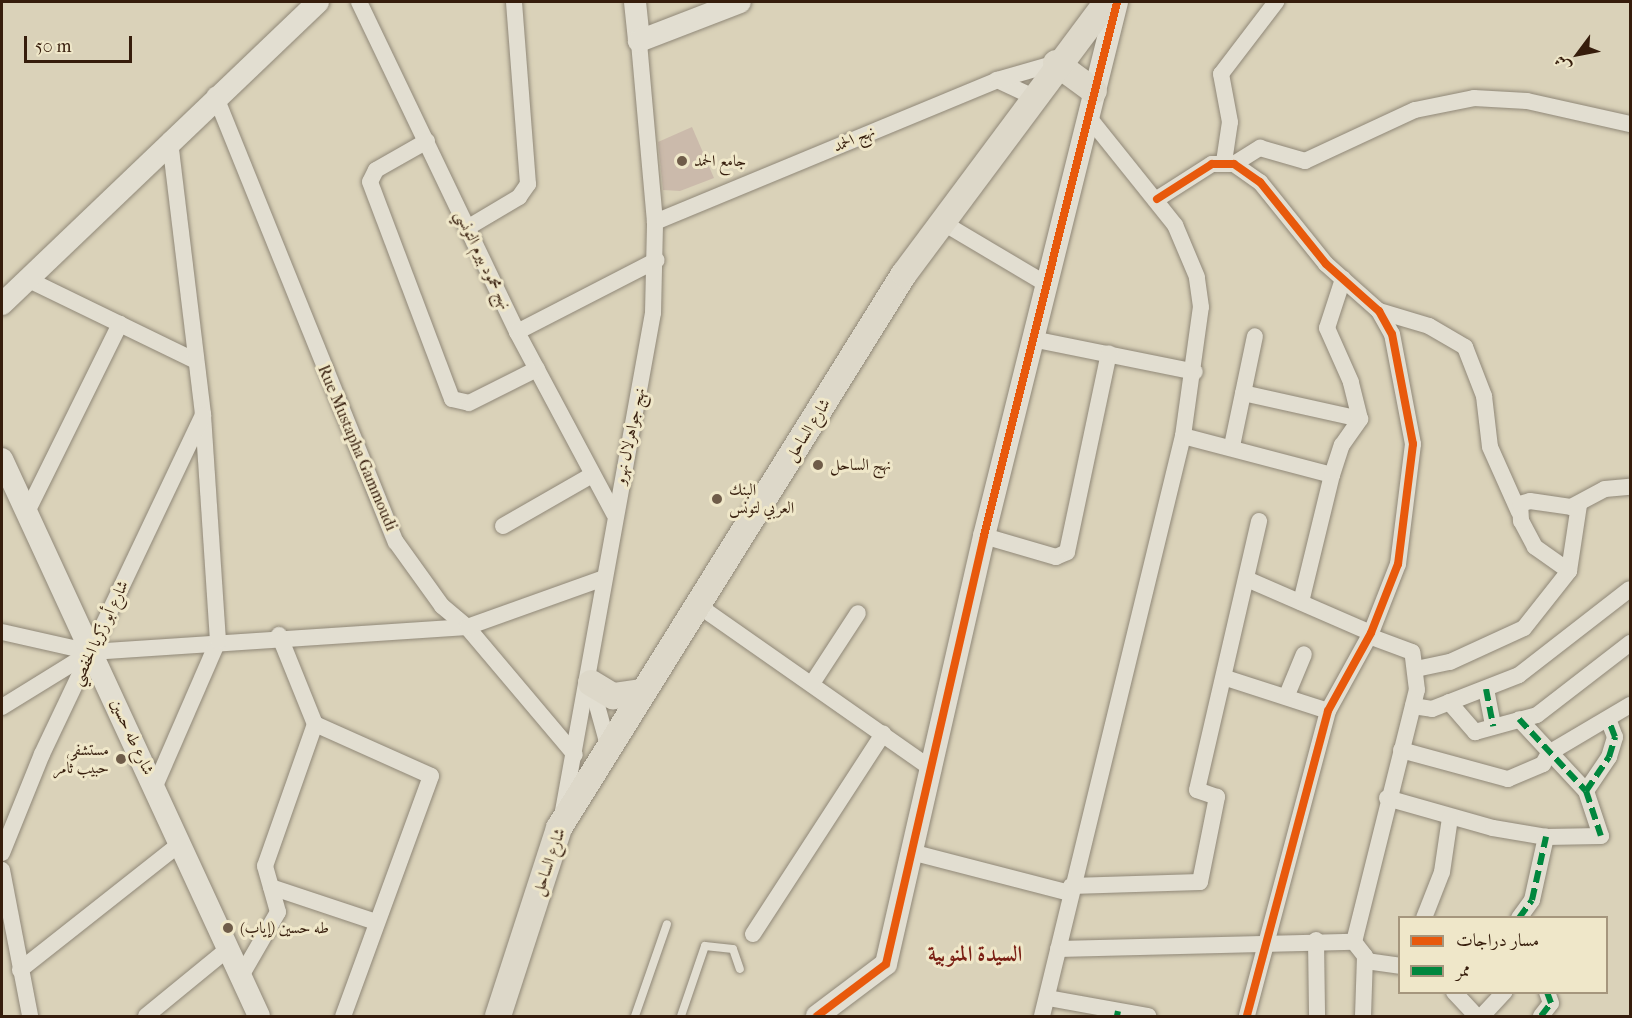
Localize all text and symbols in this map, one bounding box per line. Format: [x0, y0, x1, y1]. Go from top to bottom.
scale bar [27, 24, 135, 62]
north arrow [1548, 24, 1608, 84]
text: 50 m [35, 36, 71, 57]
text: ش [1550, 52, 1575, 76]
street label: نهج الحمد [830, 122, 878, 156]
place label: جامع الحمد [694, 151, 746, 171]
marker: جامع الحمد [675, 154, 689, 168]
street label: نهج محمود بيرم التونسي [451, 207, 515, 313]
street label: Rue Mustapha Gammoudi [313, 362, 401, 534]
street label: نهج جواهرلال نهرو [610, 386, 650, 486]
street label: شارع الساحل [781, 395, 835, 465]
place label: نهج الساحل [830, 455, 891, 475]
marker: نهج الساحل [811, 458, 825, 472]
place label: البنك العربي لتونس [729, 480, 794, 518]
marker: البنك العربي لتونس [710, 492, 724, 506]
street label: شارع أبو زكريا الحفصي [67, 577, 133, 689]
street label: شارع طه حسين [106, 696, 158, 778]
place label: مستشفي حبيب ثامر [53, 740, 109, 778]
marker: مستشفي حبيب ثامر [114, 752, 128, 766]
street label: شارع الساحل [528, 826, 570, 898]
legend [1398, 916, 1608, 994]
place label: طه حسين (إياب) [240, 918, 329, 938]
marker: طه حسين (إياب) [221, 921, 235, 935]
text: مسار دراجات [1456, 930, 1539, 951]
district label: السيدة المنوبية [928, 942, 1022, 968]
text: ممر [1456, 960, 1470, 981]

